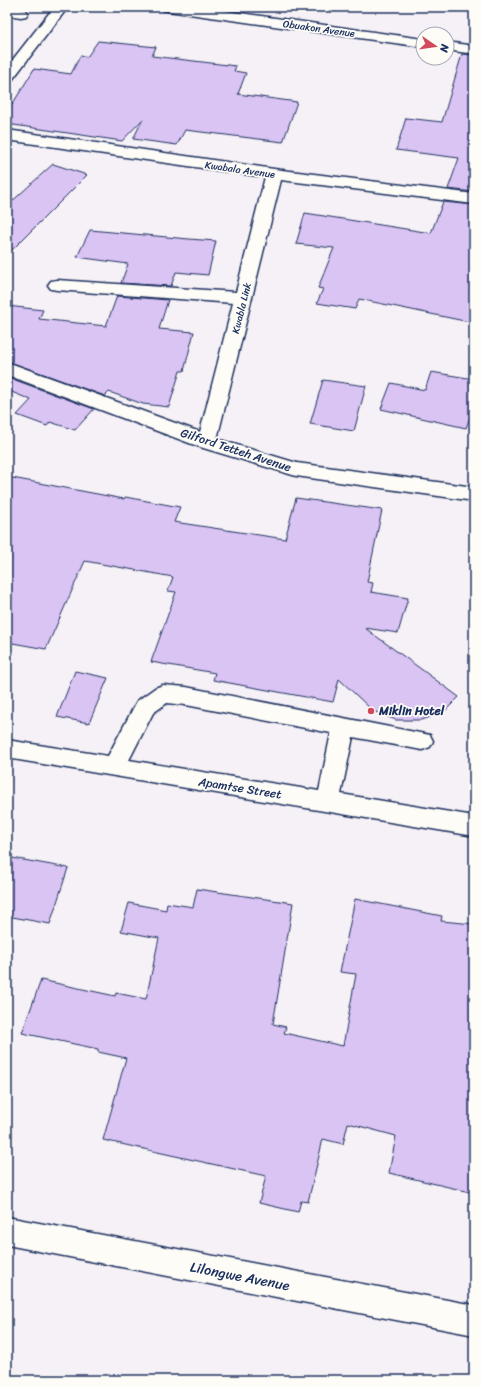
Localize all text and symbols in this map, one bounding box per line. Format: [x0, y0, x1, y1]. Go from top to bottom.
street label: Obuakon Avenue [282, 15, 356, 43]
north arrow [415, 26, 455, 66]
text: N [434, 41, 455, 54]
street label: Kwabala Avenue [204, 156, 276, 184]
street label: Kwabla Link [227, 280, 257, 336]
street label: Gilford Tetteh Avenue [178, 422, 294, 478]
place label: Miklin Hotel [378, 700, 445, 722]
marker: Miklin Hotel [366, 706, 376, 716]
street label: Apamtse Street [196, 770, 283, 805]
street label: Lilongwe Avenue [188, 1255, 292, 1298]

